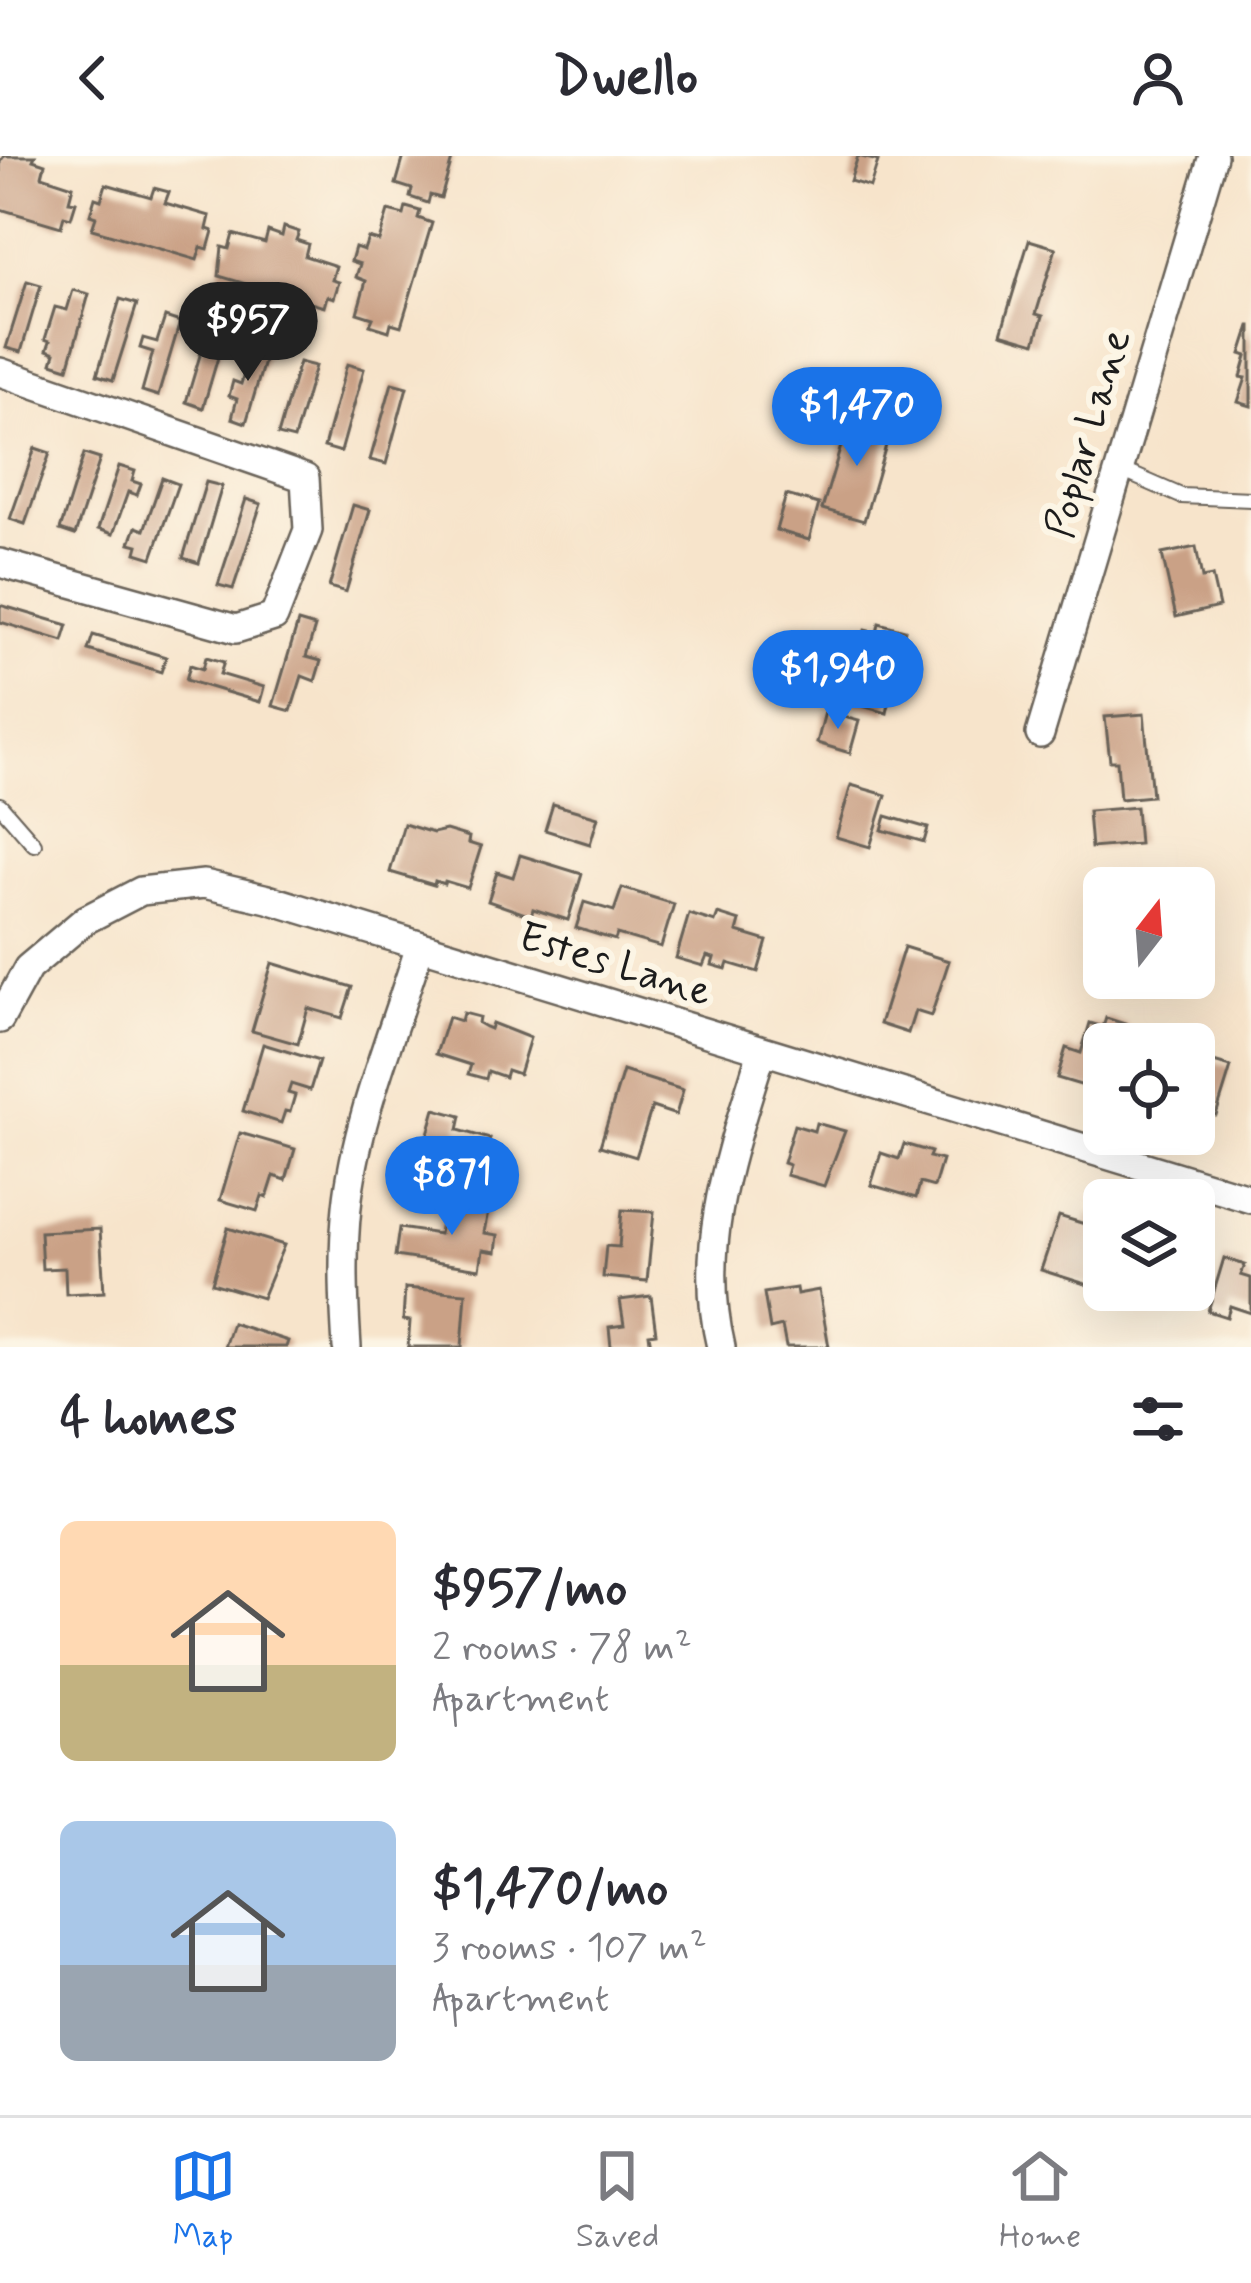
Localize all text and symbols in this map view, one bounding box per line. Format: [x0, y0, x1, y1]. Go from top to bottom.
text: Dwello [553, 43, 698, 114]
icon: back [60, 45, 126, 111]
icon: person [1125, 45, 1191, 111]
pin: $957 [177, 282, 319, 384]
text: $957 [206, 295, 290, 346]
street label: Poplar Lane [1033, 323, 1145, 544]
pin: $1,470 [759, 367, 955, 469]
text: $1,470 [799, 380, 915, 431]
pin: $1,940 [740, 630, 936, 732]
text: $1,940 [780, 643, 896, 694]
north arrow [1083, 867, 1215, 999]
map controls [1083, 867, 1215, 1311]
street label: Estes Lane [512, 910, 718, 1021]
button: locate [1083, 1023, 1215, 1155]
pin: $871 [381, 1136, 523, 1238]
text: $871 [412, 1149, 492, 1200]
button: layers [1083, 1179, 1215, 1311]
text: 4 homes [60, 1386, 237, 1452]
icon: filters [1125, 1386, 1191, 1452]
text: $957/mo [432, 1557, 627, 1623]
icon: home [156, 1569, 300, 1713]
text: 2 rooms · 78 m² [432, 1623, 692, 1674]
text: Apartment [432, 1674, 609, 1725]
text: $1,470/mo [432, 1857, 668, 1923]
icon: home [156, 1869, 300, 2013]
text: 3 rooms · 107 m² [432, 1923, 707, 1974]
text: Apartment [432, 1974, 609, 2025]
tab: Map [170, 2143, 236, 2259]
tab: Saved [576, 2143, 659, 2259]
tab: Home [999, 2143, 1081, 2259]

